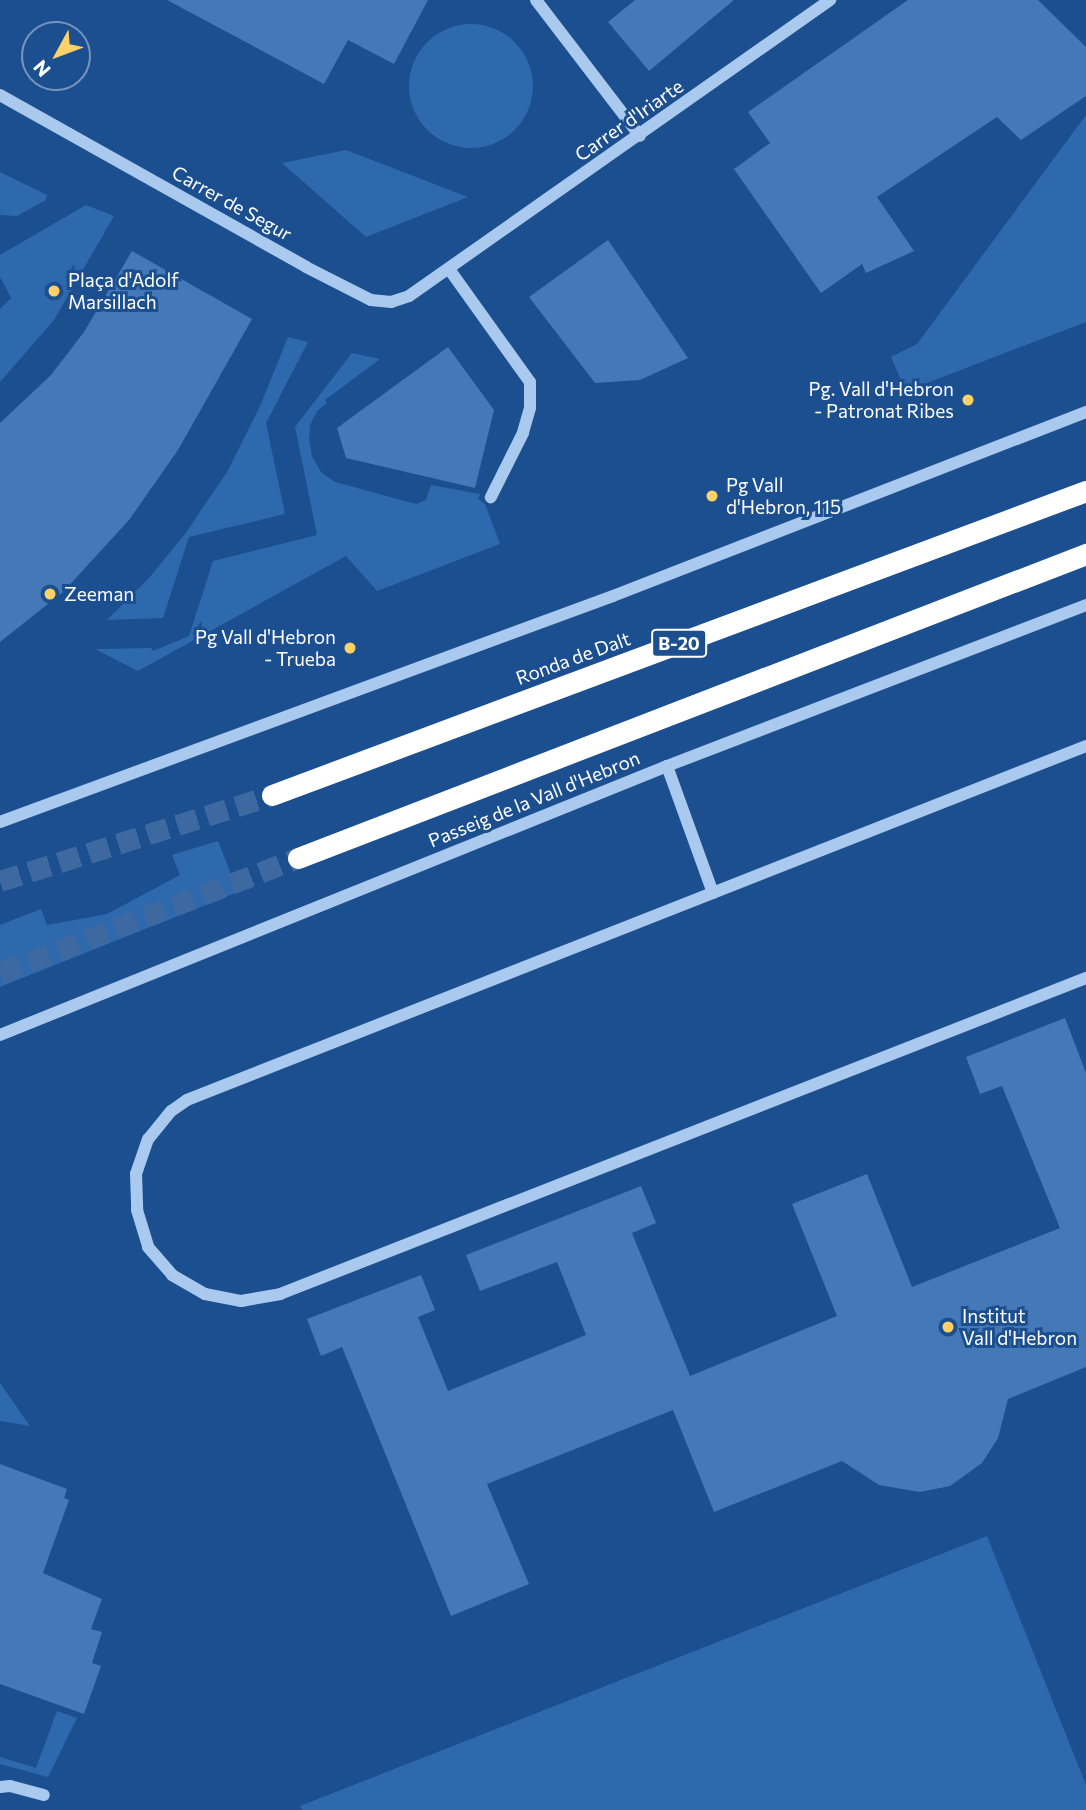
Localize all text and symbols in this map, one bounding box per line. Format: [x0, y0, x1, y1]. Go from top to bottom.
north arrow [21, 21, 91, 91]
text: N [28, 56, 55, 82]
street label: Carrer d'Iriarte [571, 74, 687, 166]
street label: Carrer de Segur [168, 161, 296, 245]
place label: Plaça d'Adolf Marsillach [68, 269, 179, 313]
marker: Plaça d'Adolf Marsillach [46, 283, 62, 299]
place label: Pg. Vall d'Hebron - Patronat Ribes [809, 378, 954, 422]
marker: Pg. Vall d'Hebron - Patronat Ribes [960, 392, 976, 408]
place label: Pg Vall d'Hebron, 115 [726, 474, 841, 518]
marker: Pg Vall d'Hebron, 115 [704, 488, 720, 504]
place label: Zeeman [64, 583, 134, 605]
marker: Zeeman [42, 586, 58, 602]
place label: Pg Vall d'Hebron - Trueba [195, 626, 336, 670]
street label: Ronda de Dalt [513, 627, 633, 689]
road number: B-20 [651, 628, 707, 658]
marker: Pg Vall d'Hebron - Trueba [342, 640, 358, 656]
street label: Passeig de la Vall d'Hebron [425, 746, 643, 852]
place label: Institut Vall d'Hebron [962, 1305, 1077, 1349]
marker: Institut Vall d'Hebron [940, 1319, 956, 1335]

